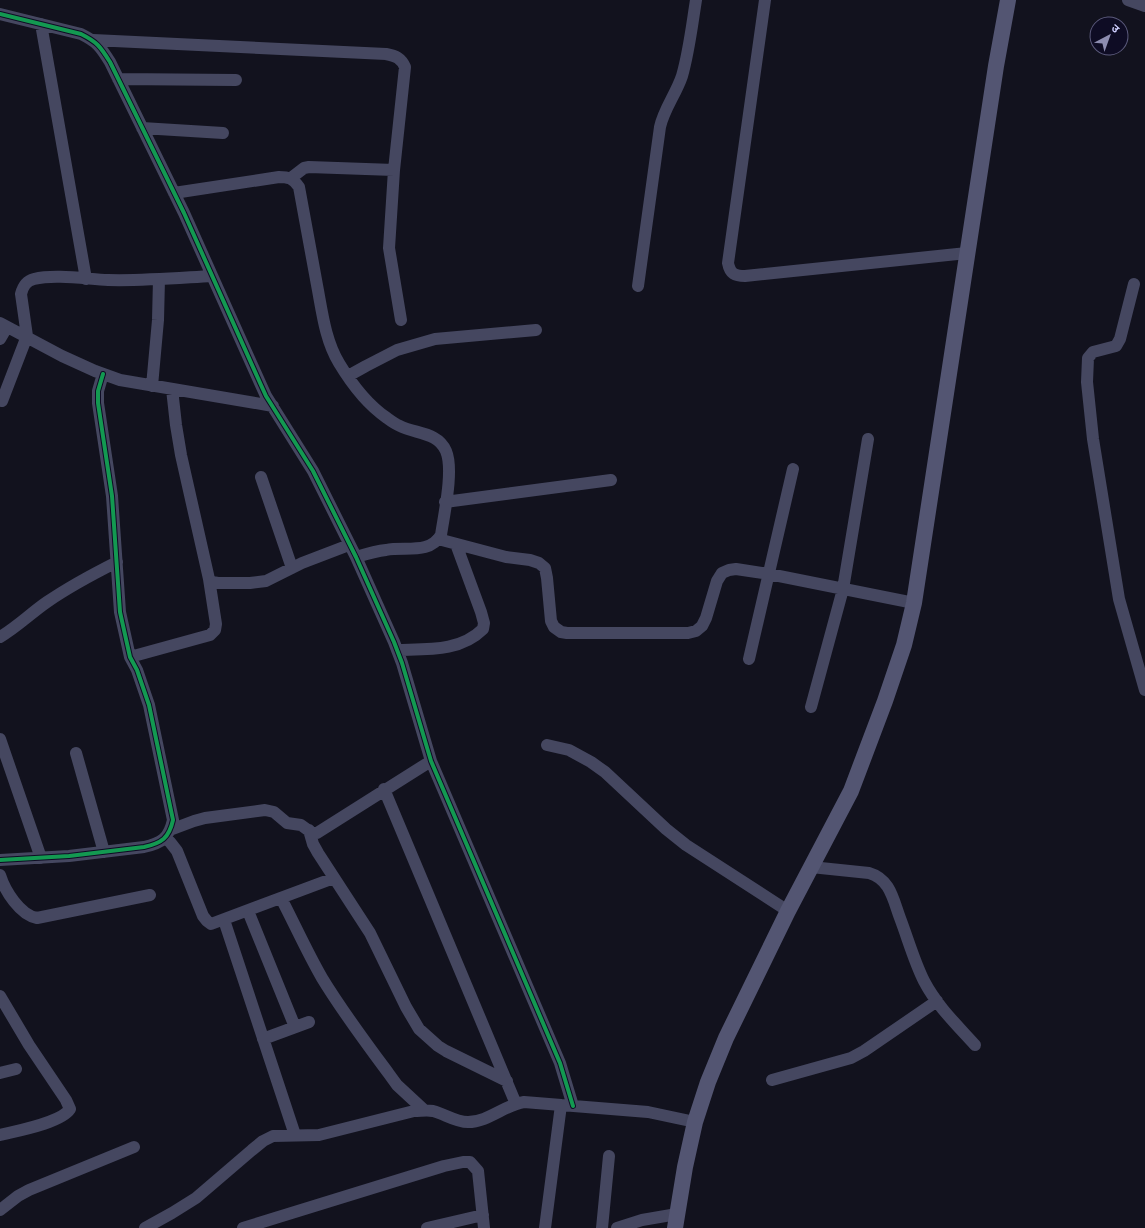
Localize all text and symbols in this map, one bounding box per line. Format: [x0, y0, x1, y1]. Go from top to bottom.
north arrow [1089, 16, 1129, 56]
text: उ [1109, 21, 1123, 35]

